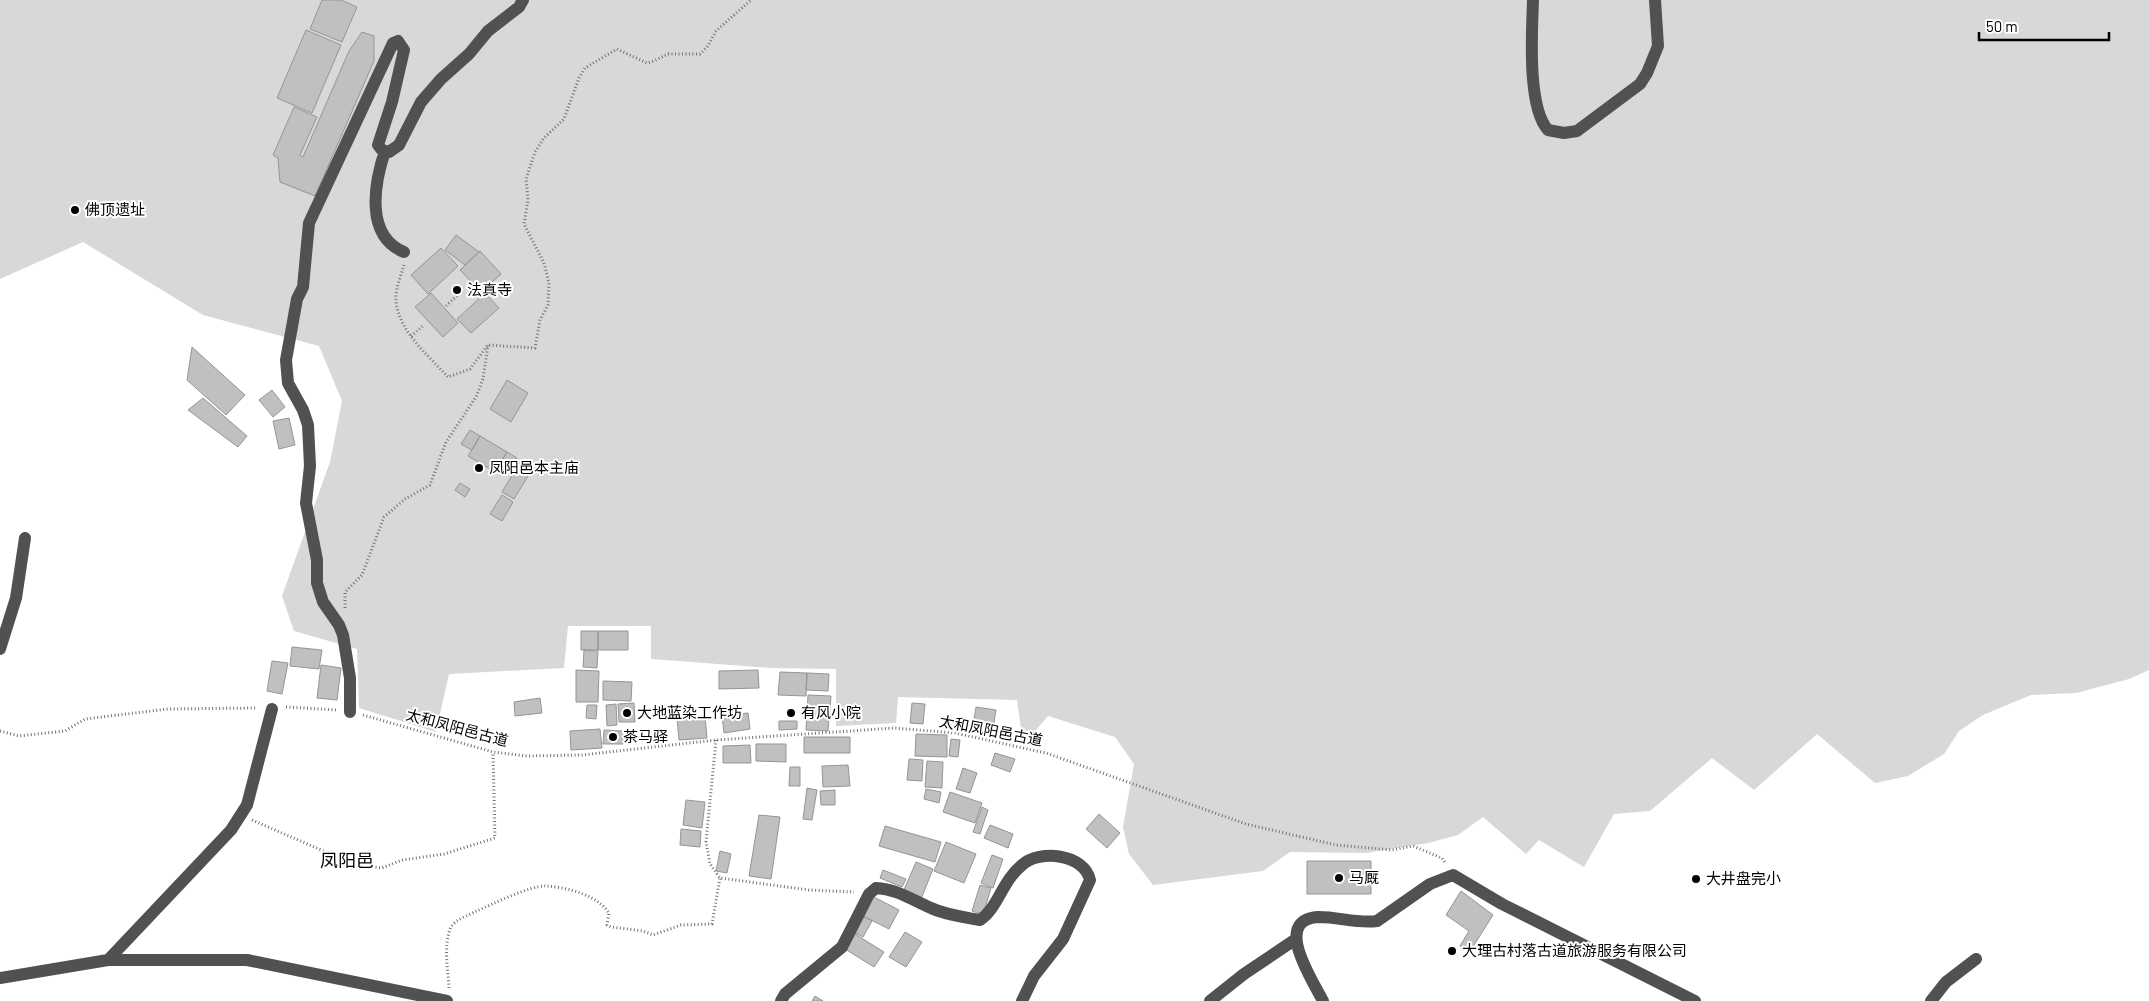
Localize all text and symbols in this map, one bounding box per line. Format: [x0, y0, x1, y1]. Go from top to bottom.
scale bar [1979, 10, 2109, 42]
text: 50 m [1986, 17, 2018, 35]
place label: 佛顶遗址 [85, 200, 145, 218]
marker: 佛顶遗址 [69, 204, 81, 216]
place label: 法真寺 [467, 280, 512, 298]
marker: 法真寺 [451, 284, 463, 296]
place label: 凤阳邑本主庙 [489, 458, 579, 476]
marker: 凤阳邑本主庙 [473, 462, 485, 474]
place label: 大地蓝染工作坊 [637, 703, 742, 721]
place label: 有风小院 [801, 703, 861, 721]
street label: 太和凤阳邑古道 [404, 705, 510, 749]
marker: 大地蓝染工作坊 [621, 707, 633, 719]
marker: 有风小院 [785, 707, 797, 719]
street label: 太和凤阳邑古道 [938, 711, 1044, 749]
place label: 茶马驿 [623, 727, 668, 745]
marker: 茶马驿 [607, 731, 619, 743]
district label: 凤阳邑 [320, 849, 374, 871]
place label: 马厩 [1349, 868, 1379, 886]
place label: 大井盘完小 [1706, 869, 1781, 887]
marker: 马厩 [1333, 872, 1345, 884]
marker: 大井盘完小 [1690, 873, 1702, 885]
place label: 大理古村落古道旅游服务有限公司 [1462, 941, 1687, 959]
marker: 大理古村落古道旅游服务有限公司 [1446, 945, 1458, 957]

